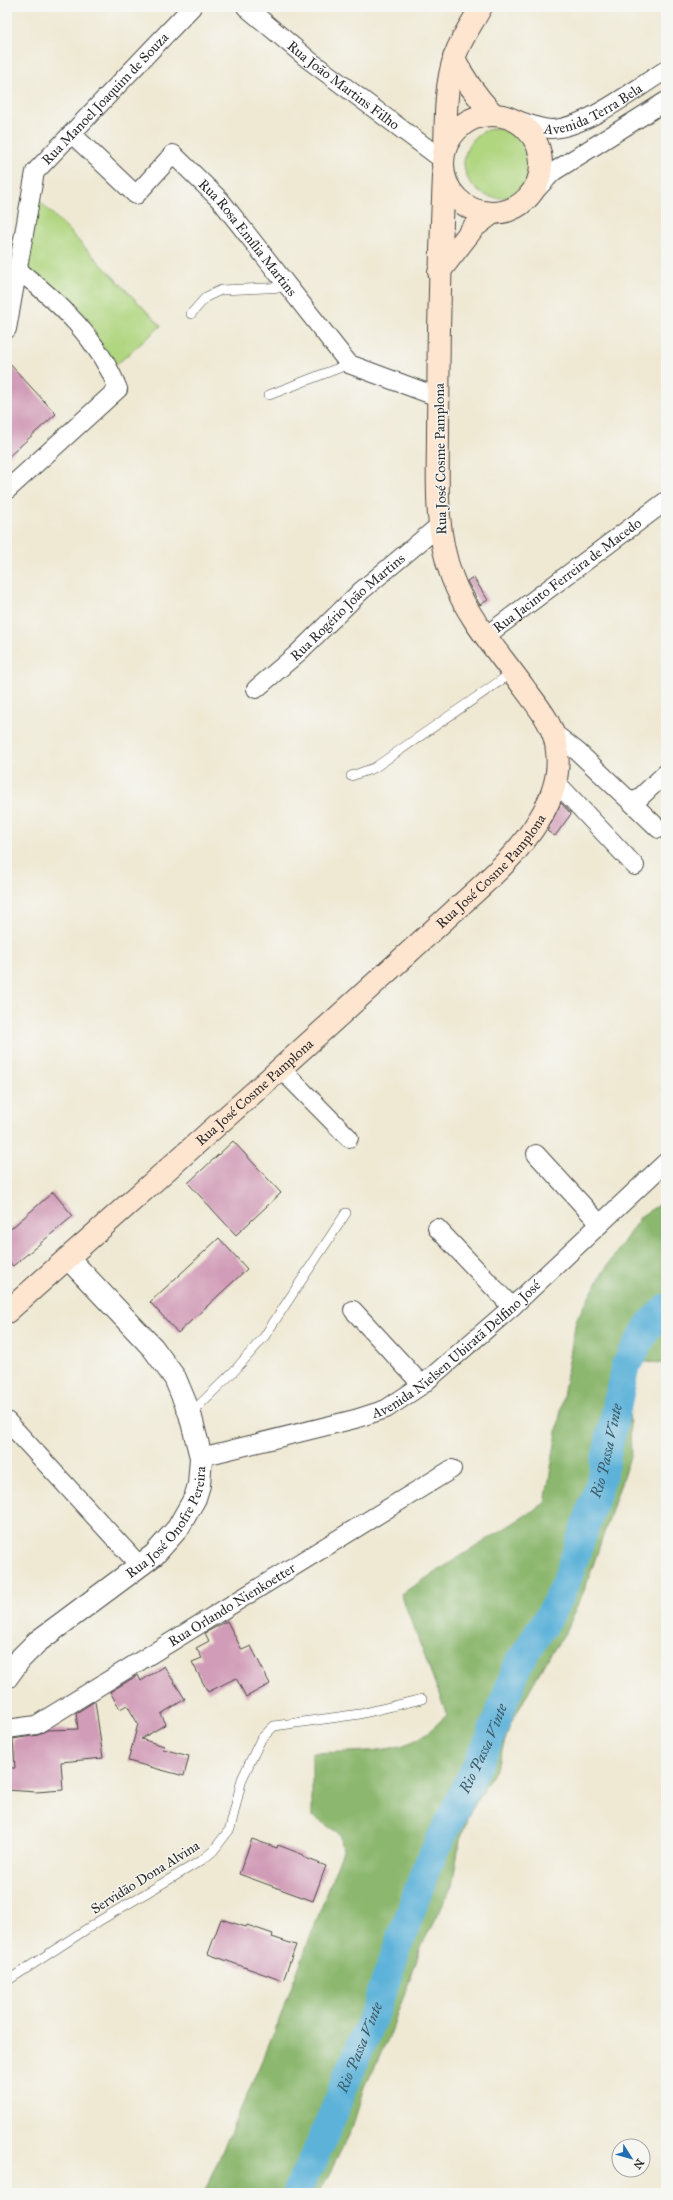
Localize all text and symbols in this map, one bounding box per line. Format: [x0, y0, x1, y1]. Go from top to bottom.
street label: Rua Manoel Joaquim de Souza [38, 29, 172, 168]
street label: Rua João Martins Filho [284, 37, 403, 134]
street label: Avenida Terra Bela [542, 80, 646, 138]
street label: Rua Rosa Emília Martins [195, 176, 300, 300]
street label: Rua José Cosme Pamplona [431, 383, 451, 535]
street label: Rua Jacinto Ferreira de Macedo [490, 514, 645, 637]
street label: Rua Rogério João Martins [287, 550, 409, 665]
street label: Rua José Cosme Pamplona [433, 811, 549, 932]
street label: Rua José Cosme Pamplona [192, 1035, 317, 1149]
street label: Avenida Nielsen Ubiratã Delfino José [369, 1277, 544, 1422]
water label: Rio Passa Vinte [586, 1402, 626, 1501]
street label: Rua José Onofre Pereira [123, 1465, 209, 1582]
street label: Rua Orlando Nienkoetter [165, 1559, 299, 1651]
water label: Rio Passa Vinte [455, 1701, 511, 1797]
street label: Servidão Dona Alvina [88, 1837, 203, 1918]
water label: Rio Passa Vinte [333, 2000, 386, 2096]
north arrow [611, 2138, 651, 2178]
text: N [630, 2156, 647, 2172]

